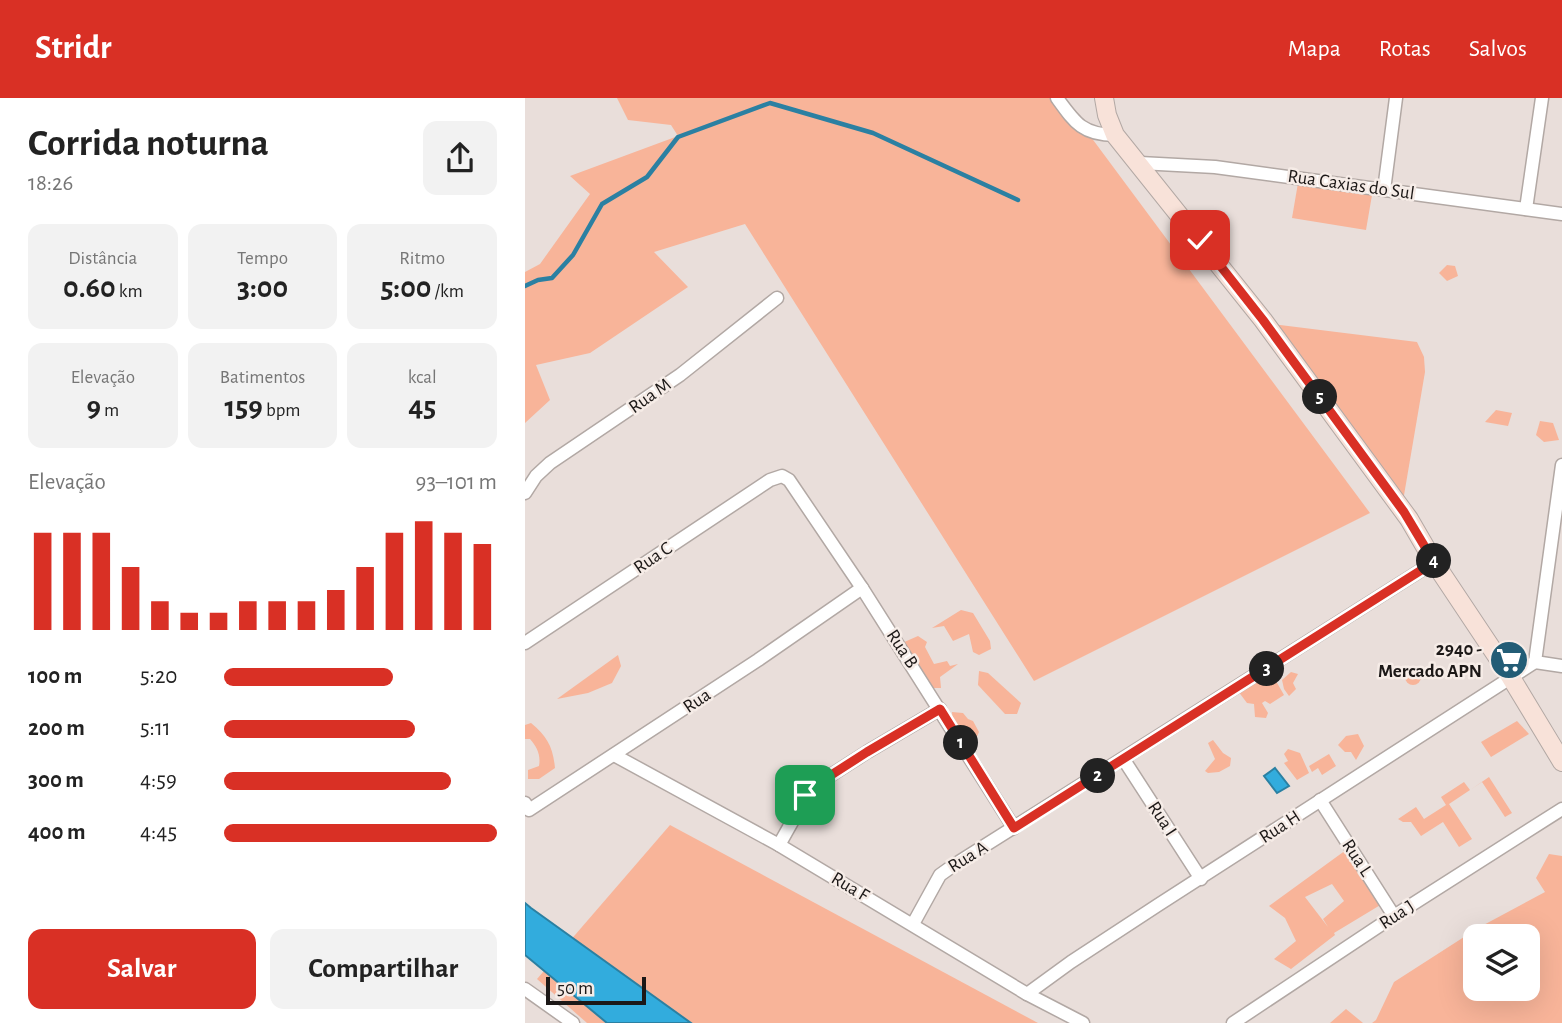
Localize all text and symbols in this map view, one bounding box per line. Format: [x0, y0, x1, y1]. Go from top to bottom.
text: Stridr [35, 32, 112, 65]
text: Mapa [1288, 37, 1341, 61]
text: Rotas [1379, 37, 1431, 61]
text: Salvos [1469, 37, 1527, 61]
button: share [423, 121, 497, 195]
text: Corrida noturna [28, 125, 269, 163]
street label: Rua Caxias do Sul [1286, 167, 1416, 203]
text: 18:26 [28, 172, 73, 195]
pin [1170, 210, 1230, 270]
icon: check [1181, 221, 1219, 259]
text: Distância [68, 249, 137, 268]
text: Tempo [237, 249, 288, 268]
text: Ritmo [399, 249, 445, 268]
text: 0.60 [63, 273, 116, 303]
text: 3:00 [237, 273, 288, 303]
text: 5:00 [380, 273, 431, 303]
text: km [116, 282, 143, 301]
text: /km [431, 282, 464, 301]
text: Elevação [71, 368, 135, 387]
text: Batimentos [220, 368, 305, 387]
text: kcal [408, 368, 437, 387]
street label: Rua M [625, 375, 675, 417]
pin: 5 [1303, 380, 1337, 414]
text: 5 [1315, 387, 1324, 406]
text: 9 [86, 392, 101, 422]
text: 159 [225, 392, 263, 422]
text: 45 [408, 392, 436, 422]
text: m [101, 401, 119, 420]
text: bpm [263, 401, 300, 420]
text: Elevação [28, 471, 106, 494]
text: 93–101 m [416, 471, 497, 494]
street label: Rua C [630, 538, 676, 578]
pin: 4 [1417, 544, 1451, 578]
text: 4 [1429, 551, 1438, 570]
street label: Rua B [883, 626, 921, 672]
supermarket icon: 2940 - Mercado APN [1488, 639, 1530, 681]
place label: 2940 - Mercado APN [1378, 640, 1482, 681]
pin: 3 [1249, 652, 1285, 686]
text: 3 [1262, 659, 1271, 678]
text: 100 m [28, 665, 82, 688]
text: 5:20 [140, 665, 178, 688]
street label: Rua [680, 685, 714, 717]
text: 200 m [28, 717, 85, 740]
text: 5:11 [140, 717, 171, 740]
pin: 1 [943, 726, 978, 760]
text: 1 [957, 733, 964, 752]
pin: 2 [1081, 758, 1115, 794]
pin [775, 765, 835, 825]
text: 2 [1093, 766, 1102, 785]
text: 300 m [28, 769, 84, 792]
text: 4:59 [140, 769, 177, 792]
icon: arrive [786, 776, 824, 814]
street label: Rua I [1144, 798, 1180, 840]
street label: Rua H [1256, 807, 1304, 847]
text: 400 m [28, 821, 86, 844]
text: 4:45 [140, 821, 177, 844]
street label: Rua L [1338, 836, 1376, 880]
street label: Rua A [945, 838, 991, 876]
street label: Rua F [828, 869, 873, 906]
street label: Rua J [1376, 897, 1418, 933]
map controls [1463, 924, 1540, 1001]
button: layers [1463, 924, 1540, 1001]
button: Salvar [28, 929, 256, 1009]
button: Compartilhar [270, 929, 497, 1009]
scale bar [546, 974, 646, 1006]
text: 50 m [557, 979, 593, 998]

